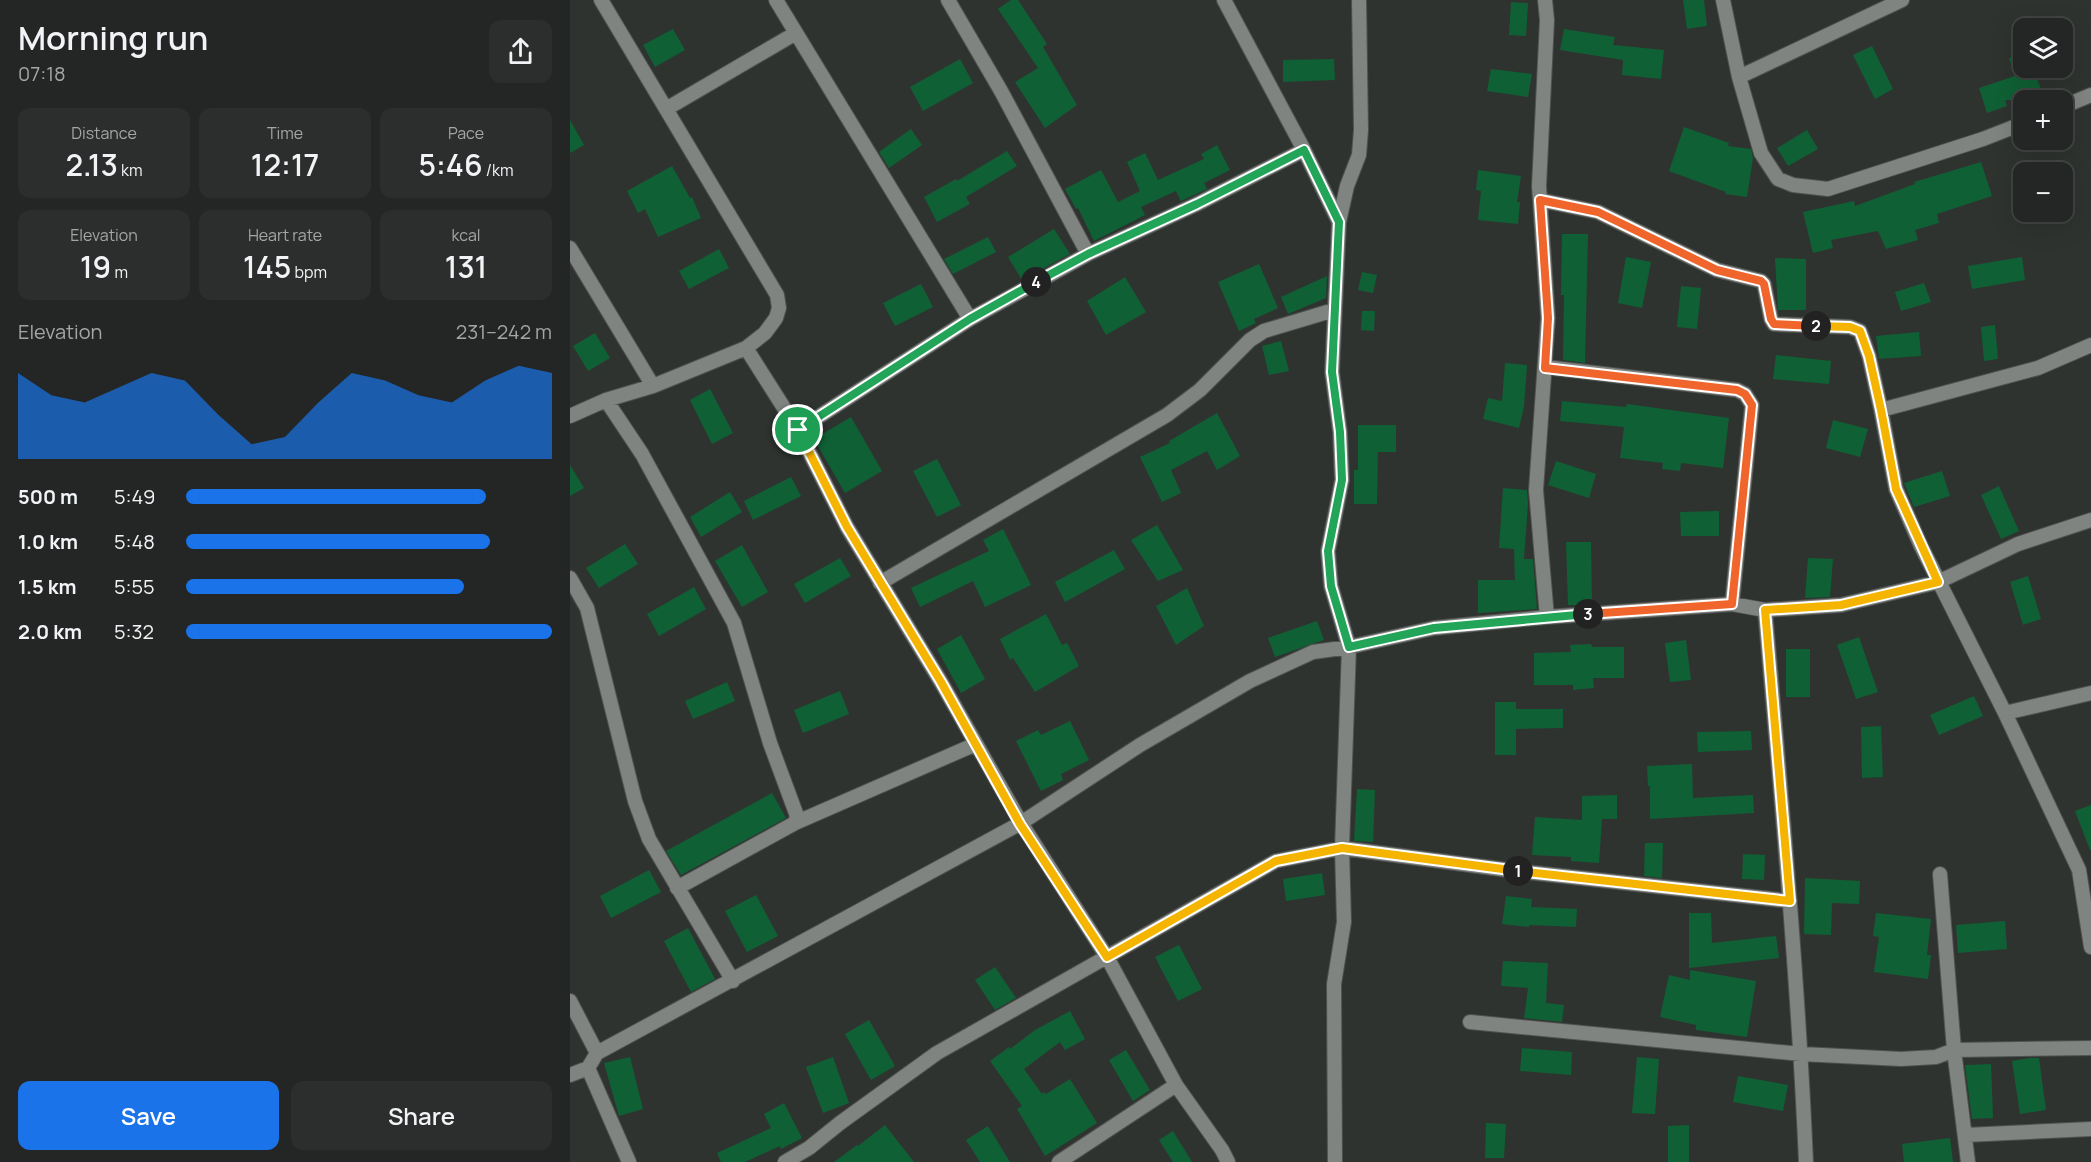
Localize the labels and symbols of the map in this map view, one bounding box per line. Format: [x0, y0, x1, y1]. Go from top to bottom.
pin: 4 [1021, 267, 1051, 297]
pin: 2 [1801, 311, 1831, 341]
pin [772, 404, 823, 455]
pin: 3 [1573, 599, 1603, 629]
pin: 1 [1503, 856, 1533, 886]

